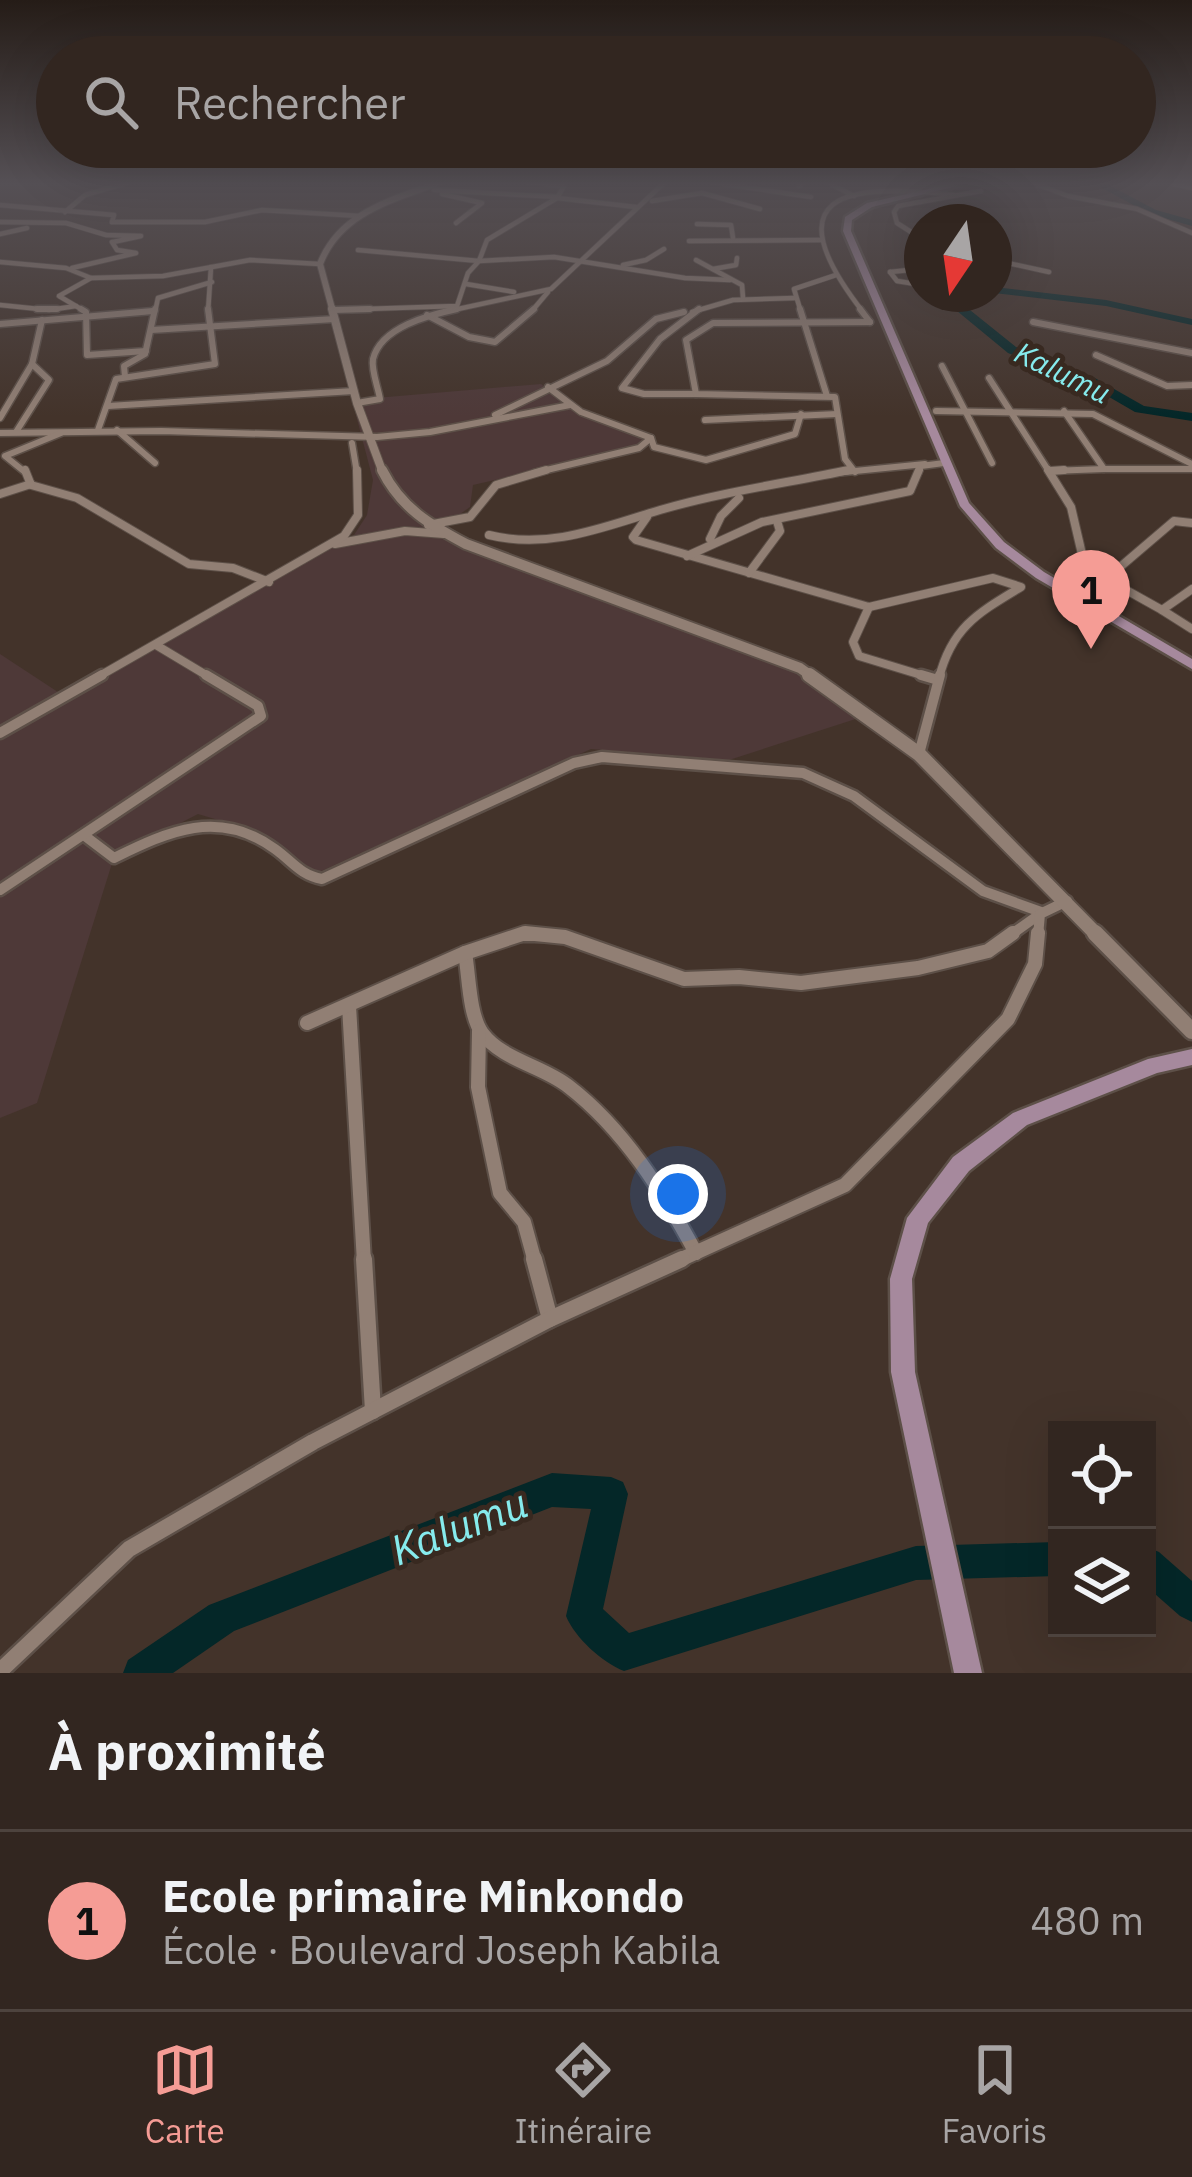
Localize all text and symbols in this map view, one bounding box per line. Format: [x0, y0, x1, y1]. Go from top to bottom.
search box [36, 36, 1156, 168]
icon: search [78, 69, 144, 135]
text: Rechercher [174, 73, 405, 131]
north arrow [904, 204, 1012, 312]
water label: Kalumu [1009, 332, 1117, 412]
pin: 1 [1052, 550, 1130, 649]
your location [648, 1164, 708, 1224]
map controls [1048, 1421, 1156, 1637]
button: locate [1048, 1421, 1156, 1529]
water label: Kalumu [383, 1475, 535, 1577]
button: layers [1048, 1529, 1156, 1637]
text: À proximité [48, 1718, 326, 1784]
text: Ecole primaire Minkondo [162, 1866, 684, 1924]
text: 1 [75, 1895, 99, 1946]
text: 480 m [1031, 1895, 1144, 1946]
text: École · Boulevard Joseph Kabila [162, 1924, 720, 1975]
tab: Carte [145, 2037, 225, 2152]
tab: Itinéraire [514, 2037, 652, 2152]
tab: Favoris [942, 2037, 1047, 2152]

